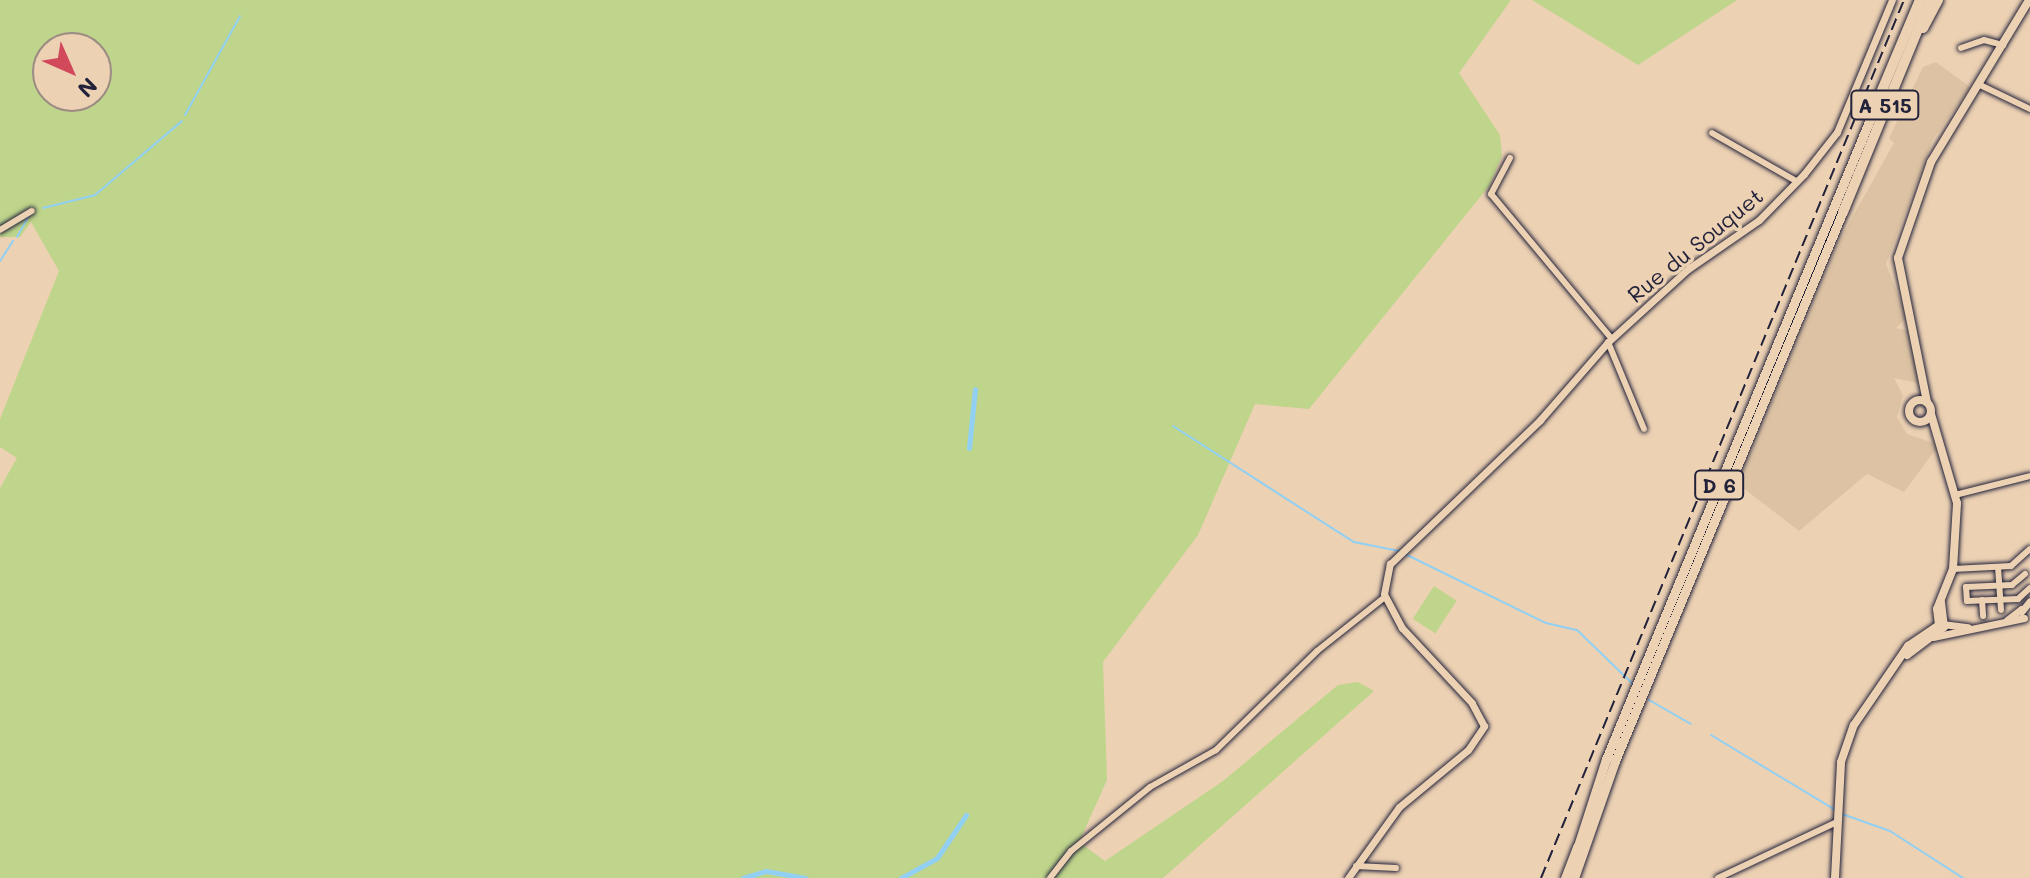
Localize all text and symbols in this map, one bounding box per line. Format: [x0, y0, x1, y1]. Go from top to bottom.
north arrow [32, 32, 112, 112]
text: N [72, 72, 104, 104]
road number: A 515 [1849, 89, 1921, 121]
street label: Rue du Souquet [1622, 182, 1768, 308]
road number: D 6 [1693, 469, 1745, 501]

